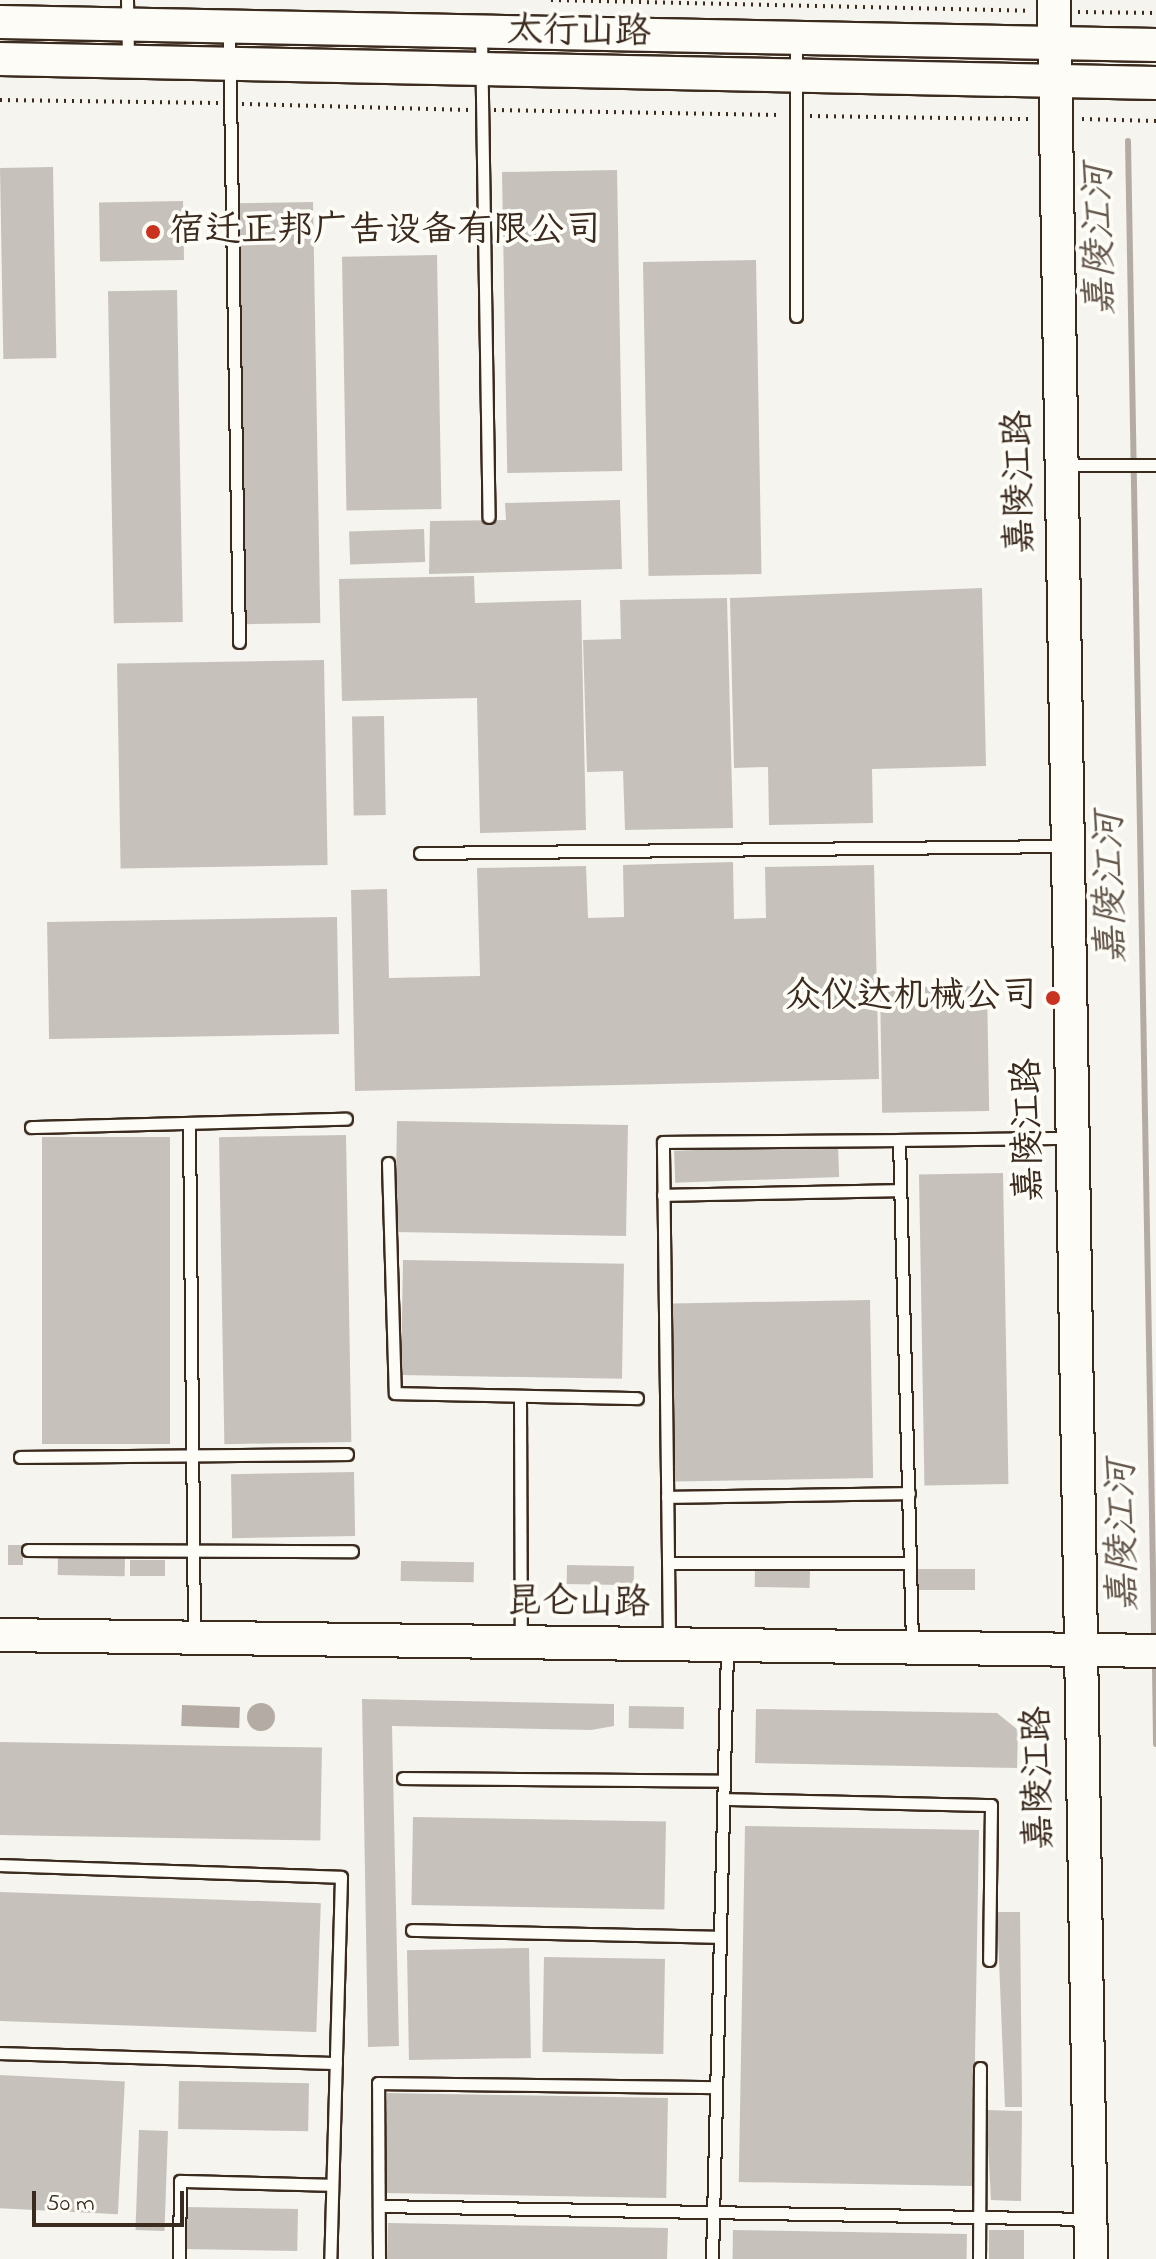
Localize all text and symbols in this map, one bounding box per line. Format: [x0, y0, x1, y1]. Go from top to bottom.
street label: 太行山路 [507, 10, 651, 56]
water label: 嘉陵江河 [1078, 164, 1126, 316]
place label: 宿迁正邦广告设备有限公司 [169, 210, 601, 254]
marker: 宿迁正邦广告设备有限公司 [144, 223, 162, 241]
street label: 嘉陵江路 [998, 410, 1044, 554]
water label: 嘉陵江河 [1089, 812, 1137, 964]
place label: 众仪达机械公司 [785, 976, 1037, 1020]
marker: 众仪达机械公司 [1044, 989, 1062, 1007]
street label: 嘉陵江路 [1007, 1058, 1053, 1202]
water label: 嘉陵江河 [1101, 1460, 1149, 1612]
street label: 昆仑山路 [506, 1581, 650, 1627]
street label: 嘉陵江路 [1017, 1706, 1063, 1850]
scale bar [36, 2175, 188, 2225]
text: 50 m [46, 2187, 95, 2222]

